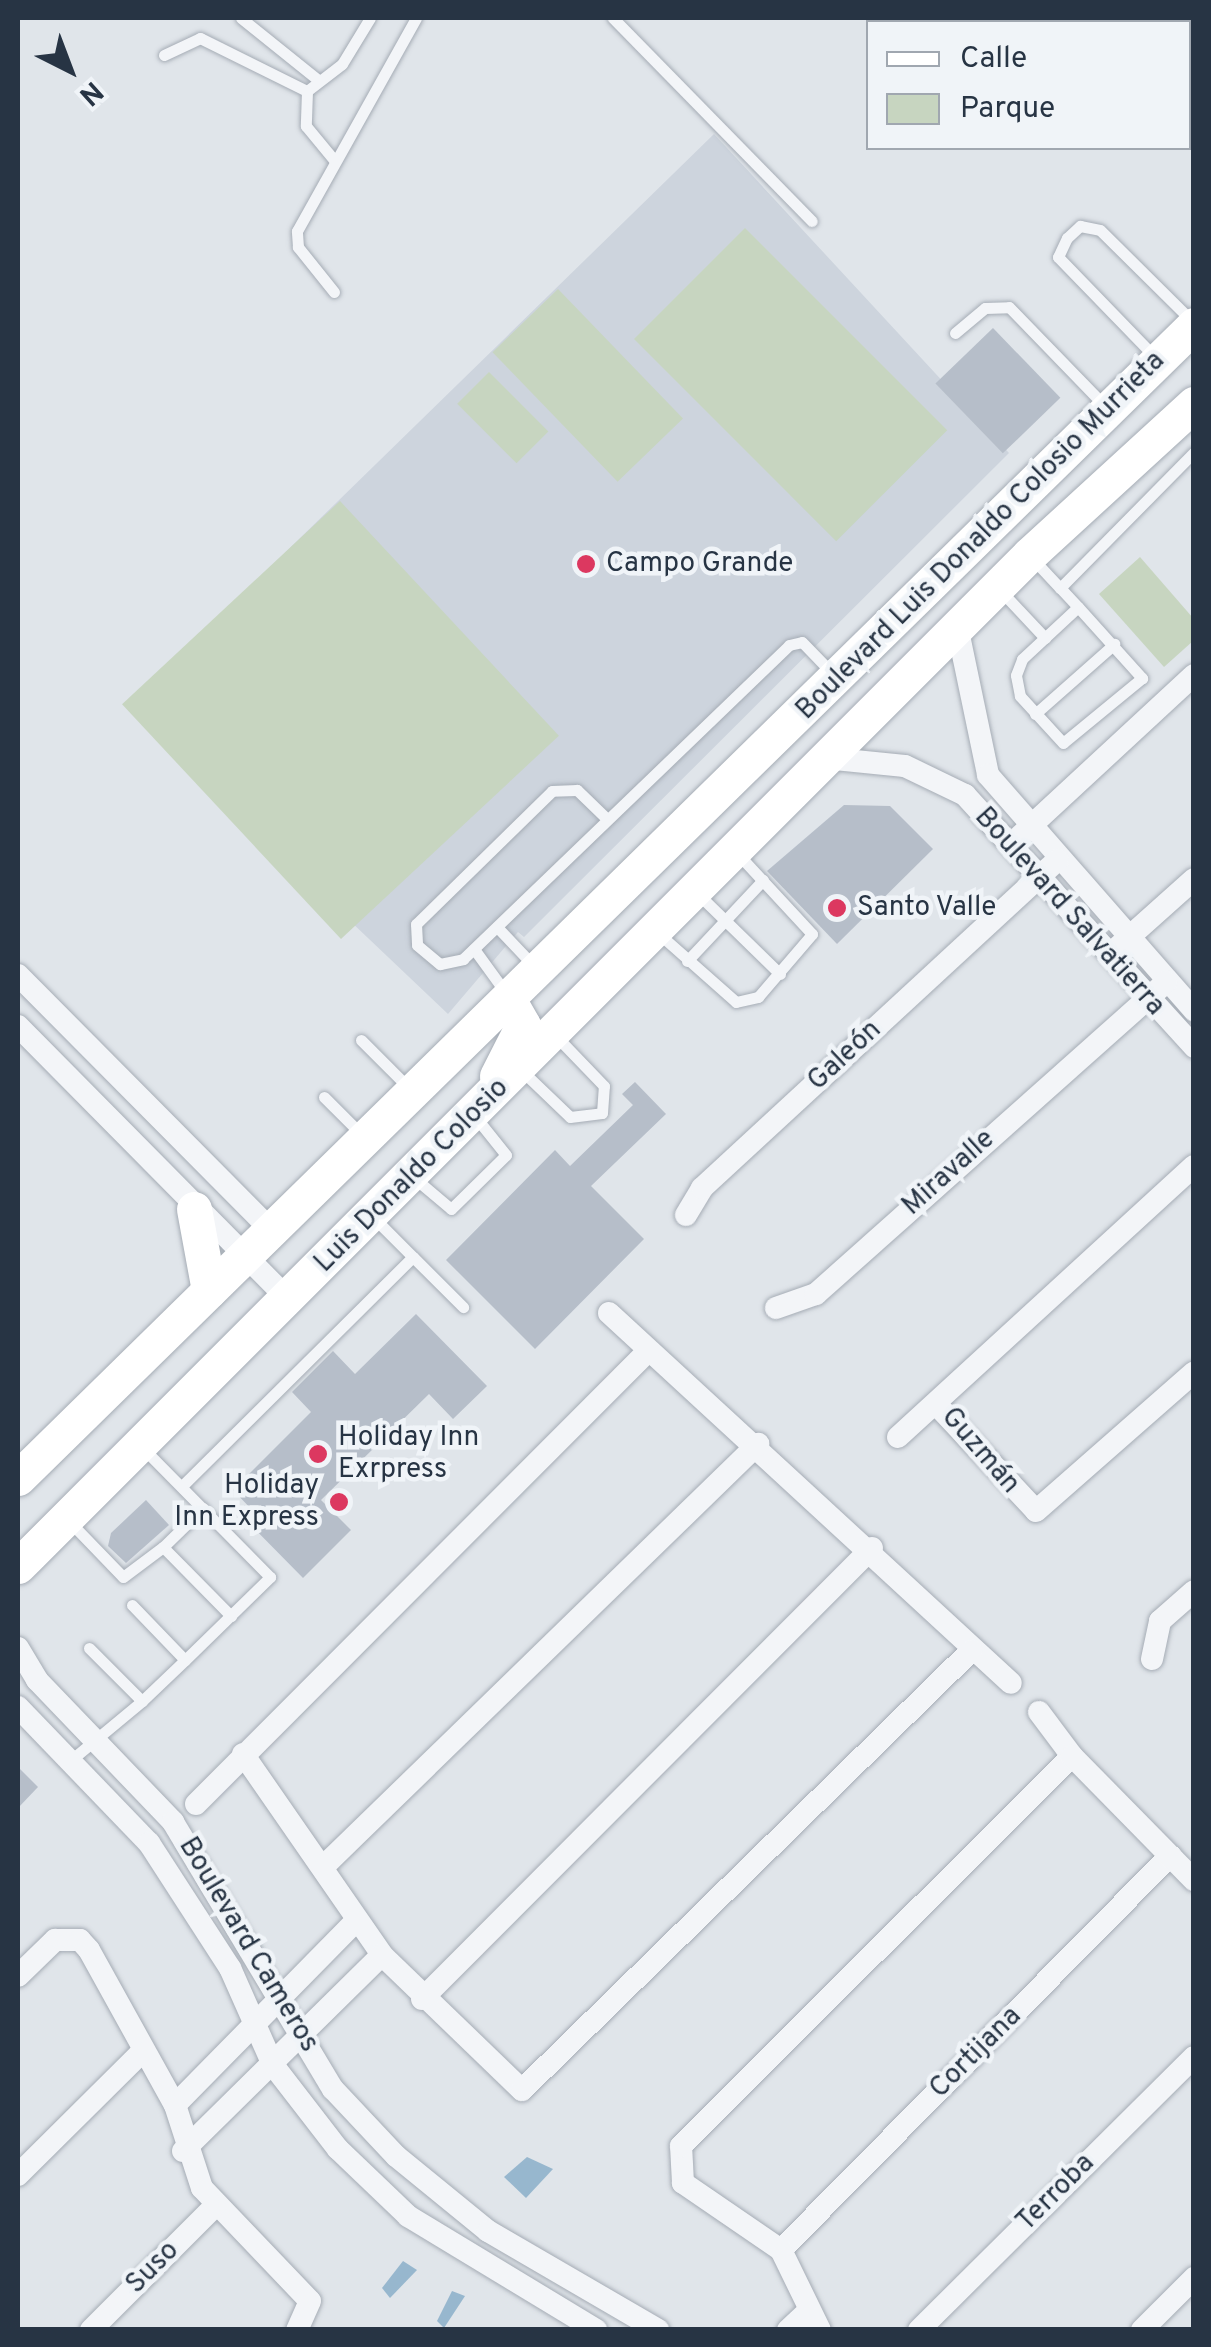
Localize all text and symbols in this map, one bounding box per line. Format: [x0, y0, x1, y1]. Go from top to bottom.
north arrow [20, 20, 120, 120]
legend [866, 20, 1191, 150]
text: Calle [960, 41, 1027, 78]
text: N [71, 72, 110, 112]
text: Parque [960, 91, 1055, 128]
street label: Boulevard Luis Donaldo Colosio Murrieta [790, 345, 1172, 727]
place label: Campo Grande [606, 547, 793, 581]
marker: Campo Grande [575, 553, 597, 575]
street label: Boulevard Salvatierra [967, 801, 1171, 1023]
place label: Santo Valle [857, 891, 997, 925]
marker: Santo Valle [826, 897, 848, 919]
street label: Galeón [801, 1014, 889, 1098]
street label: Luis Donaldo Colosio [308, 1072, 516, 1280]
street label: Miravalle [896, 1123, 1002, 1223]
street label: Guzmán [933, 1401, 1027, 1501]
place label: Holiday Inn Exrpress [338, 1421, 479, 1487]
marker: Holiday Inn Exrpress [307, 1443, 329, 1465]
place label: Holiday Inn Express [174, 1469, 319, 1535]
marker: Holiday Inn Express [328, 1491, 350, 1513]
street label: Boulevard Cameros [171, 1832, 325, 2058]
street label: Cortijana [923, 2000, 1029, 2106]
street label: Terroba [1010, 2147, 1102, 2239]
street label: Suso [120, 2235, 186, 2301]

